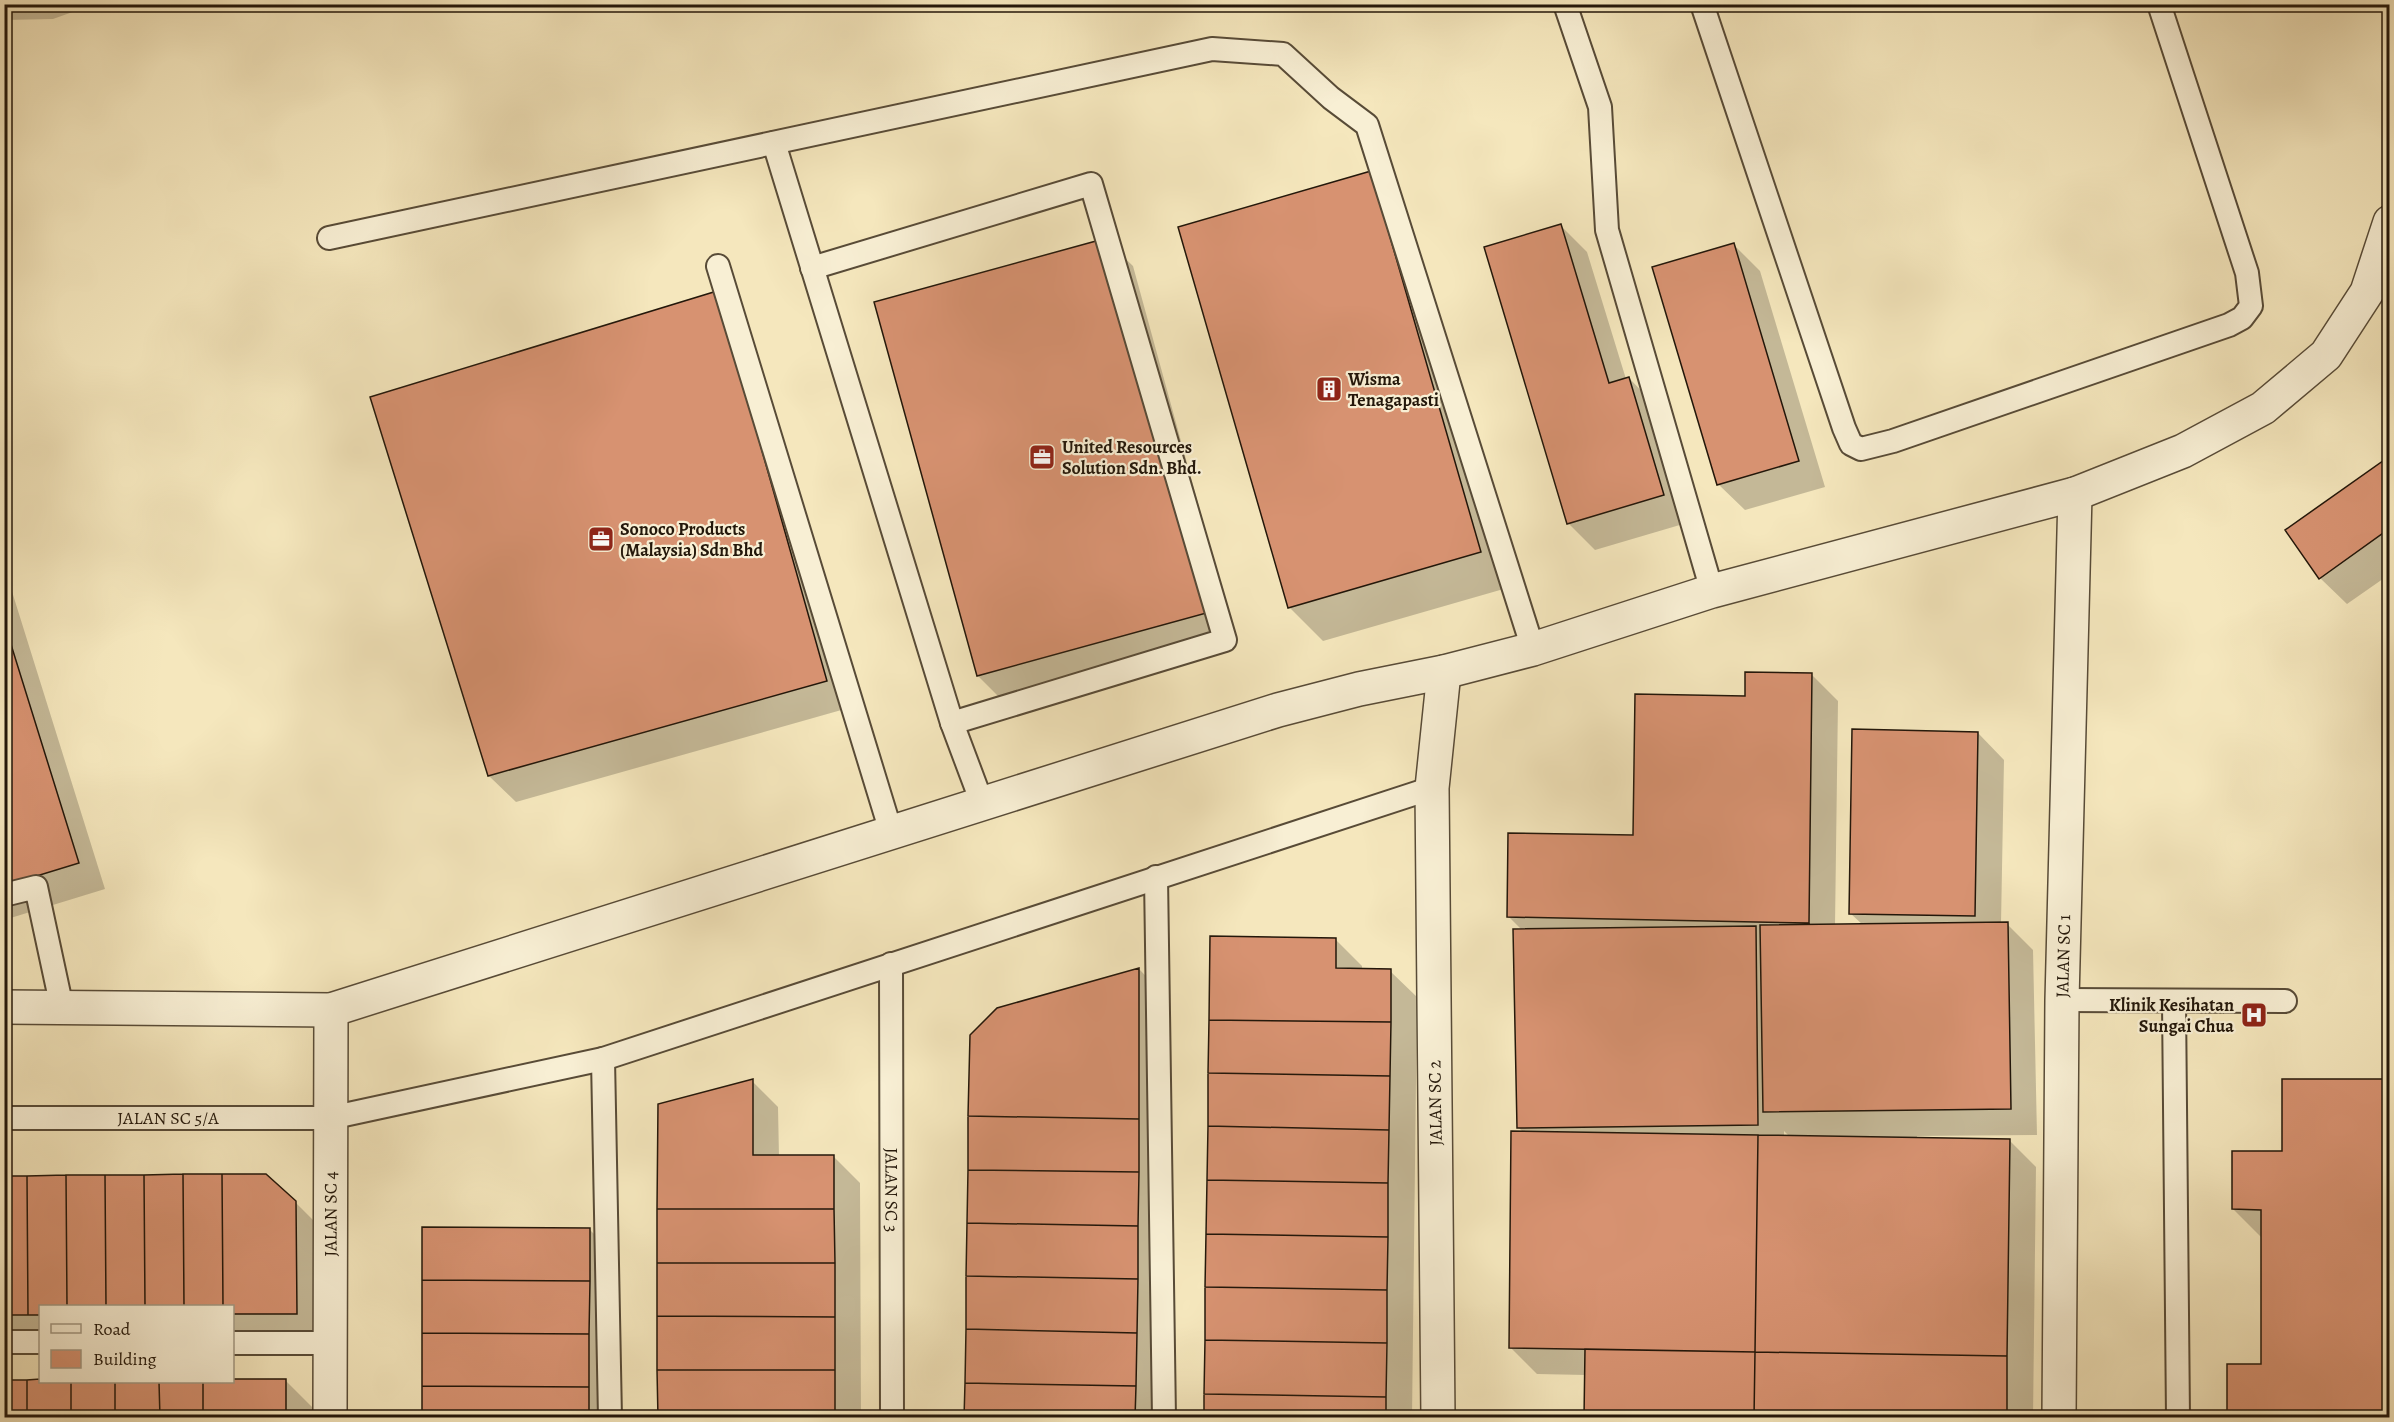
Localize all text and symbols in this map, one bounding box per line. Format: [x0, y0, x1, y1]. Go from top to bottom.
place label: Wisma Tenagapasti [1347, 367, 1439, 412]
building icon: Wisma Tenagapasti [1314, 374, 1344, 404]
place label: United Resources Solution Sdn. Bhd. [1062, 435, 1202, 480]
office icon: United Resources Solution Sdn. Bhd. [1027, 442, 1057, 472]
place label: Sonoco Products (Malaysia) Sdn Bhd [620, 517, 763, 562]
office icon: Sonoco Products (Malaysia) Sdn Bhd [586, 524, 616, 554]
street label: JALAN SC 1 [2050, 914, 2076, 998]
place label: Klinik Kesihatan Sungai Chua [2109, 993, 2234, 1038]
hospital icon: Klinik Kesihatan Sungai Chua [2239, 1000, 2269, 1030]
street label: JALAN SC 2 [1422, 1059, 1448, 1146]
street label: JALAN SC 5/A [117, 1106, 219, 1130]
street label: JALAN SC 3 [879, 1148, 904, 1232]
street label: JALAN SC 4 [318, 1171, 343, 1257]
legend [39, 1305, 234, 1383]
text: Road [93, 1317, 131, 1341]
text: Building [93, 1347, 157, 1371]

